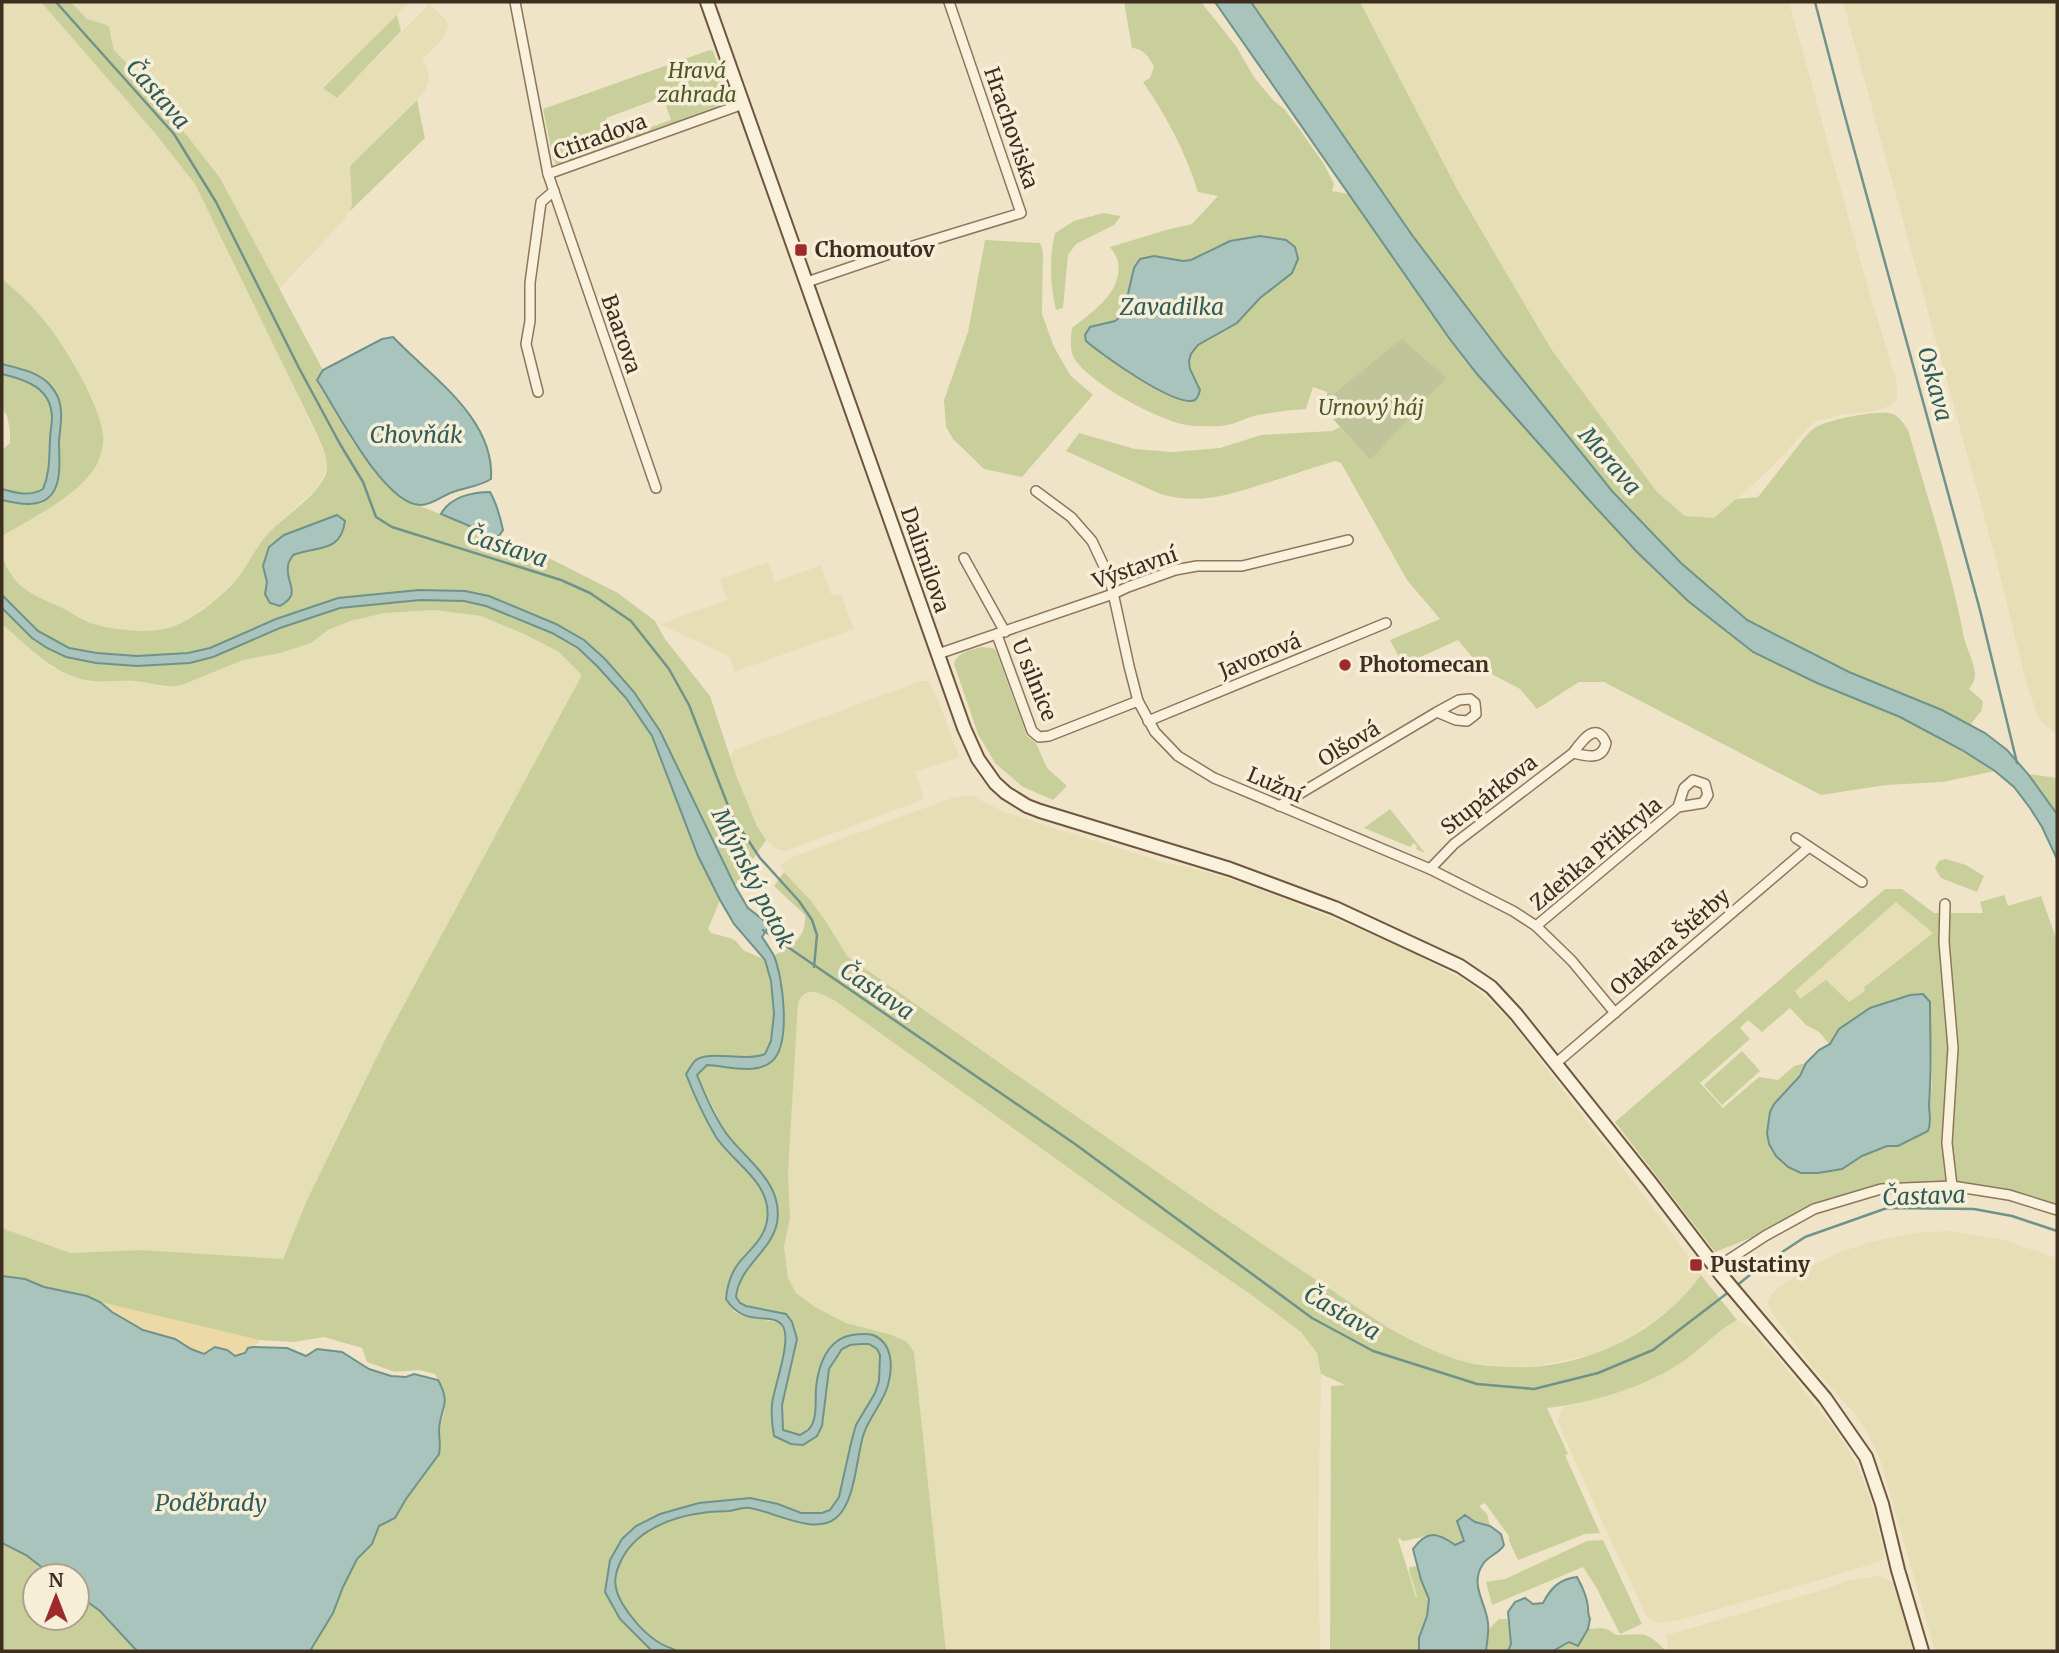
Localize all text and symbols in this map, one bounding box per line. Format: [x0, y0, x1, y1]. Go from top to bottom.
water label: Častava [120, 52, 197, 135]
park label: Hravá zahrada [656, 57, 737, 108]
street label: Hrachoviska [978, 63, 1045, 192]
street label: Ctiradova [549, 107, 650, 166]
place label: Chomoutov [815, 236, 936, 263]
marker: Chomoutov [793, 242, 809, 258]
street label: Baarova [595, 291, 647, 377]
water label: Zavadilka [1119, 292, 1224, 321]
water label: Oskava [1912, 343, 1959, 424]
park label: Urnový háj [1318, 394, 1424, 421]
water label: Chovňák [370, 420, 463, 449]
water label: Morava [1572, 420, 1648, 501]
street label: Dalimilova [895, 504, 956, 616]
water label: Častava [463, 519, 552, 573]
street label: Výstavní [1088, 540, 1182, 595]
street label: Javorová [1214, 627, 1305, 685]
street label: U silnice [1006, 635, 1063, 725]
place label: Photomecan [1359, 651, 1489, 678]
marker: Photomecan [1337, 657, 1353, 673]
street label: Olšová [1313, 715, 1384, 772]
street label: Stupárkova [1435, 749, 1542, 841]
street label: Lužní [1243, 761, 1308, 809]
street label: Zdeňka Přikryla [1524, 791, 1667, 916]
water label: Mlýnský potok [705, 802, 801, 953]
street label: Otakara Štěrby [1604, 882, 1736, 1001]
water label: Častava [835, 954, 921, 1026]
water label: Častava [1882, 1179, 1966, 1211]
place label: Pustatiny [1710, 1251, 1811, 1278]
marker: Pustatiny [1688, 1257, 1704, 1273]
water label: Častava [1299, 1278, 1386, 1346]
water label: Poděbrady [155, 1488, 267, 1517]
north arrow [21, 1562, 91, 1632]
text: N [48, 1568, 64, 1592]

